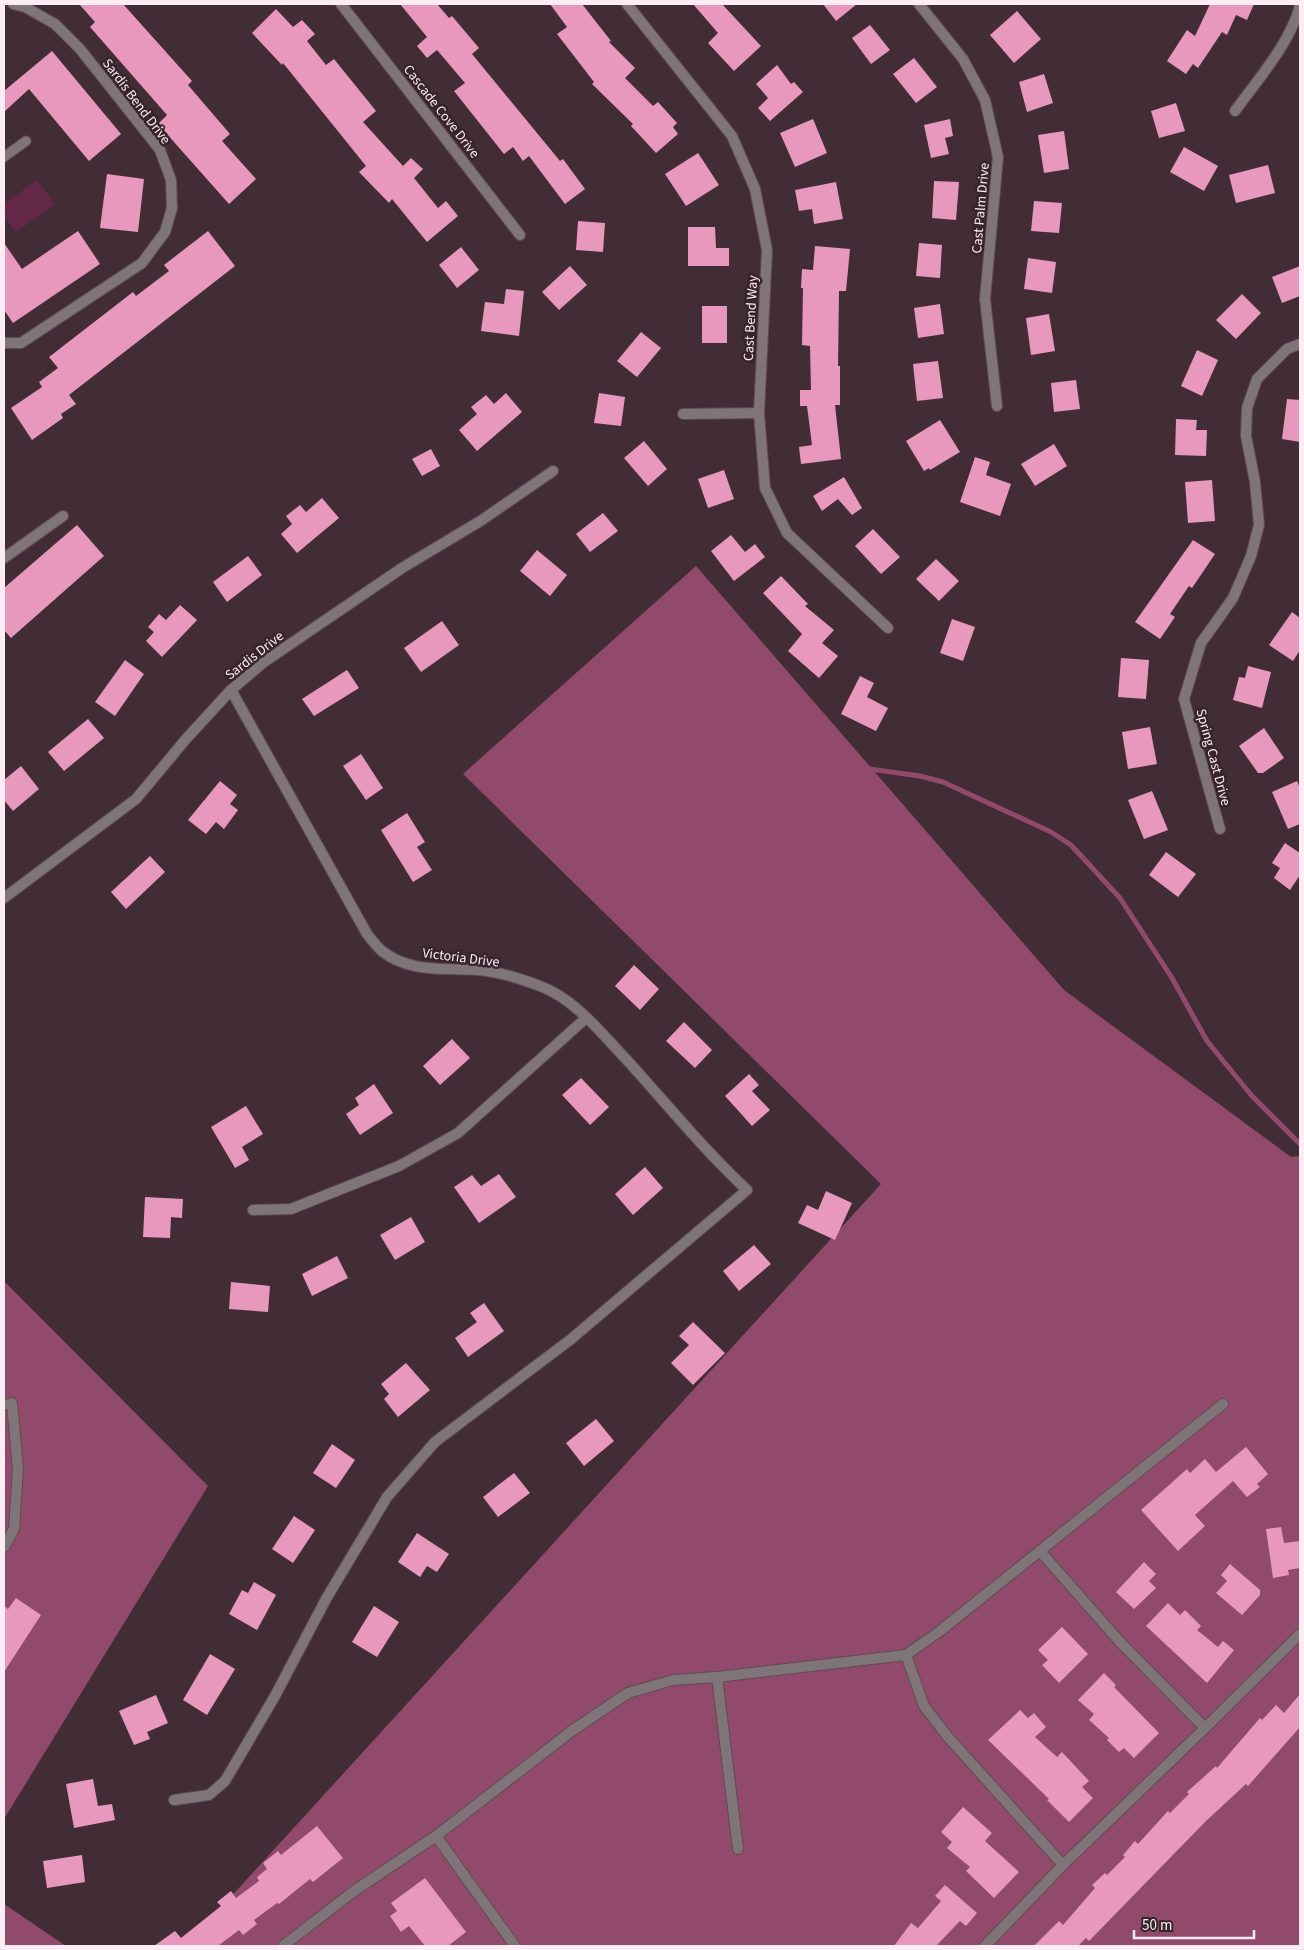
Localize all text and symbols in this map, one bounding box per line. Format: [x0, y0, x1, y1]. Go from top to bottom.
street label: Sardis Bend Drive [97, 54, 175, 149]
street label: Cascade Cove Drive [398, 61, 484, 163]
street label: Cast Palm Drive [967, 162, 995, 254]
street label: Cast Bend Way [739, 274, 763, 361]
street label: Sardis Drive [221, 626, 288, 685]
street label: Spring Cast Drive [1190, 707, 1236, 808]
street label: Victoria Drive [421, 943, 501, 973]
scale bar [1134, 1908, 1254, 1940]
text: 50 m [1142, 1915, 1172, 1936]

